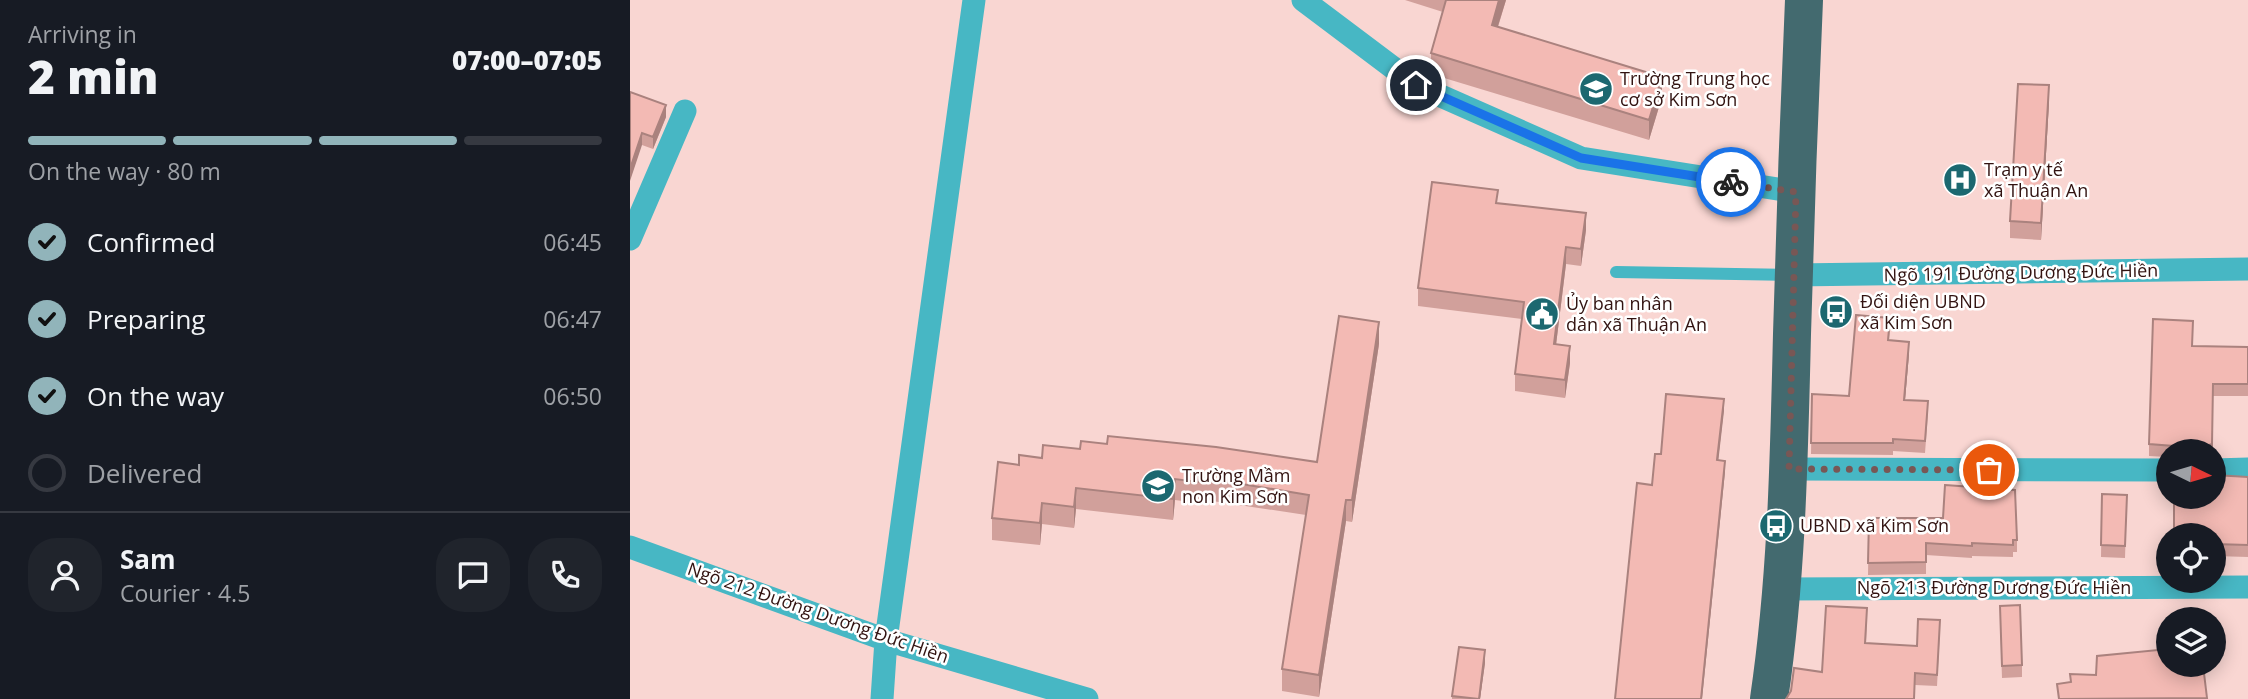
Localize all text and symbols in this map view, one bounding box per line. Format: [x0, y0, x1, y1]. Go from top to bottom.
text: Arriving in [28, 18, 137, 50]
text: 07:00–07:05 [452, 42, 602, 78]
text: 2 min [28, 45, 159, 107]
pin [1386, 55, 1446, 115]
icon: home [1397, 66, 1435, 104]
place label: Trường Trung học cơ sở Kim Sơn [1620, 66, 1770, 111]
school or university icon: Trường Trung học cơ sở Kim Sơn [1577, 70, 1615, 108]
courier [1696, 147, 1766, 217]
text: On the way · 80 m [28, 155, 221, 187]
place label: Trạm y tế xã Thuận An [1984, 157, 2088, 202]
hospital icon: Trạm y tế xã Thuận An [1941, 161, 1979, 199]
icon: bike [1712, 163, 1750, 201]
icon: check [28, 223, 66, 261]
text: Confirmed [87, 224, 215, 260]
text: 06:45 [543, 226, 602, 258]
street label: Ngõ 191 Đường Dương Đức Hiền [1884, 258, 2158, 286]
place label: Đối diện UBND xã Kim Sơn [1860, 289, 1986, 334]
place label: Ủy ban nhân dân xã Thuận An [1566, 291, 1707, 336]
bus stop icon: Đối diện UBND xã Kim Sơn [1817, 293, 1855, 331]
public building icon: Ủy ban nhân dân xã Thuận An [1523, 295, 1561, 333]
icon: check [28, 300, 66, 338]
text: Preparing [87, 301, 205, 337]
text: 06:47 [543, 303, 602, 335]
icon: check [28, 377, 66, 415]
text: On the way [87, 378, 224, 414]
text: 06:50 [543, 380, 602, 412]
north arrow [2156, 439, 2226, 509]
map controls [2156, 439, 2226, 677]
pin [1959, 440, 2019, 500]
icon: bag [1970, 451, 2008, 489]
text: Delivered [87, 455, 202, 491]
place label: Trường Mầm non Kim Sơn [1182, 463, 1291, 508]
school or university icon: Trường Mầm non Kim Sơn [1139, 467, 1177, 505]
bus stop icon: UBND xã Kim Sơn [1757, 507, 1795, 545]
place label: UBND xã Kim Sơn [1800, 513, 1949, 537]
button: locate [2156, 523, 2226, 593]
button: person [28, 538, 102, 612]
button: chat [436, 538, 510, 612]
button: phone [528, 538, 602, 612]
text: Sam [120, 541, 176, 577]
street label: Ngõ 212 Đường Dương Đức Hiền [685, 556, 952, 668]
street label: Ngõ 213 Đường Dương Đức Hiền [1857, 575, 2131, 599]
text: Courier · 4.5 [120, 577, 250, 609]
button: layers [2156, 607, 2226, 677]

